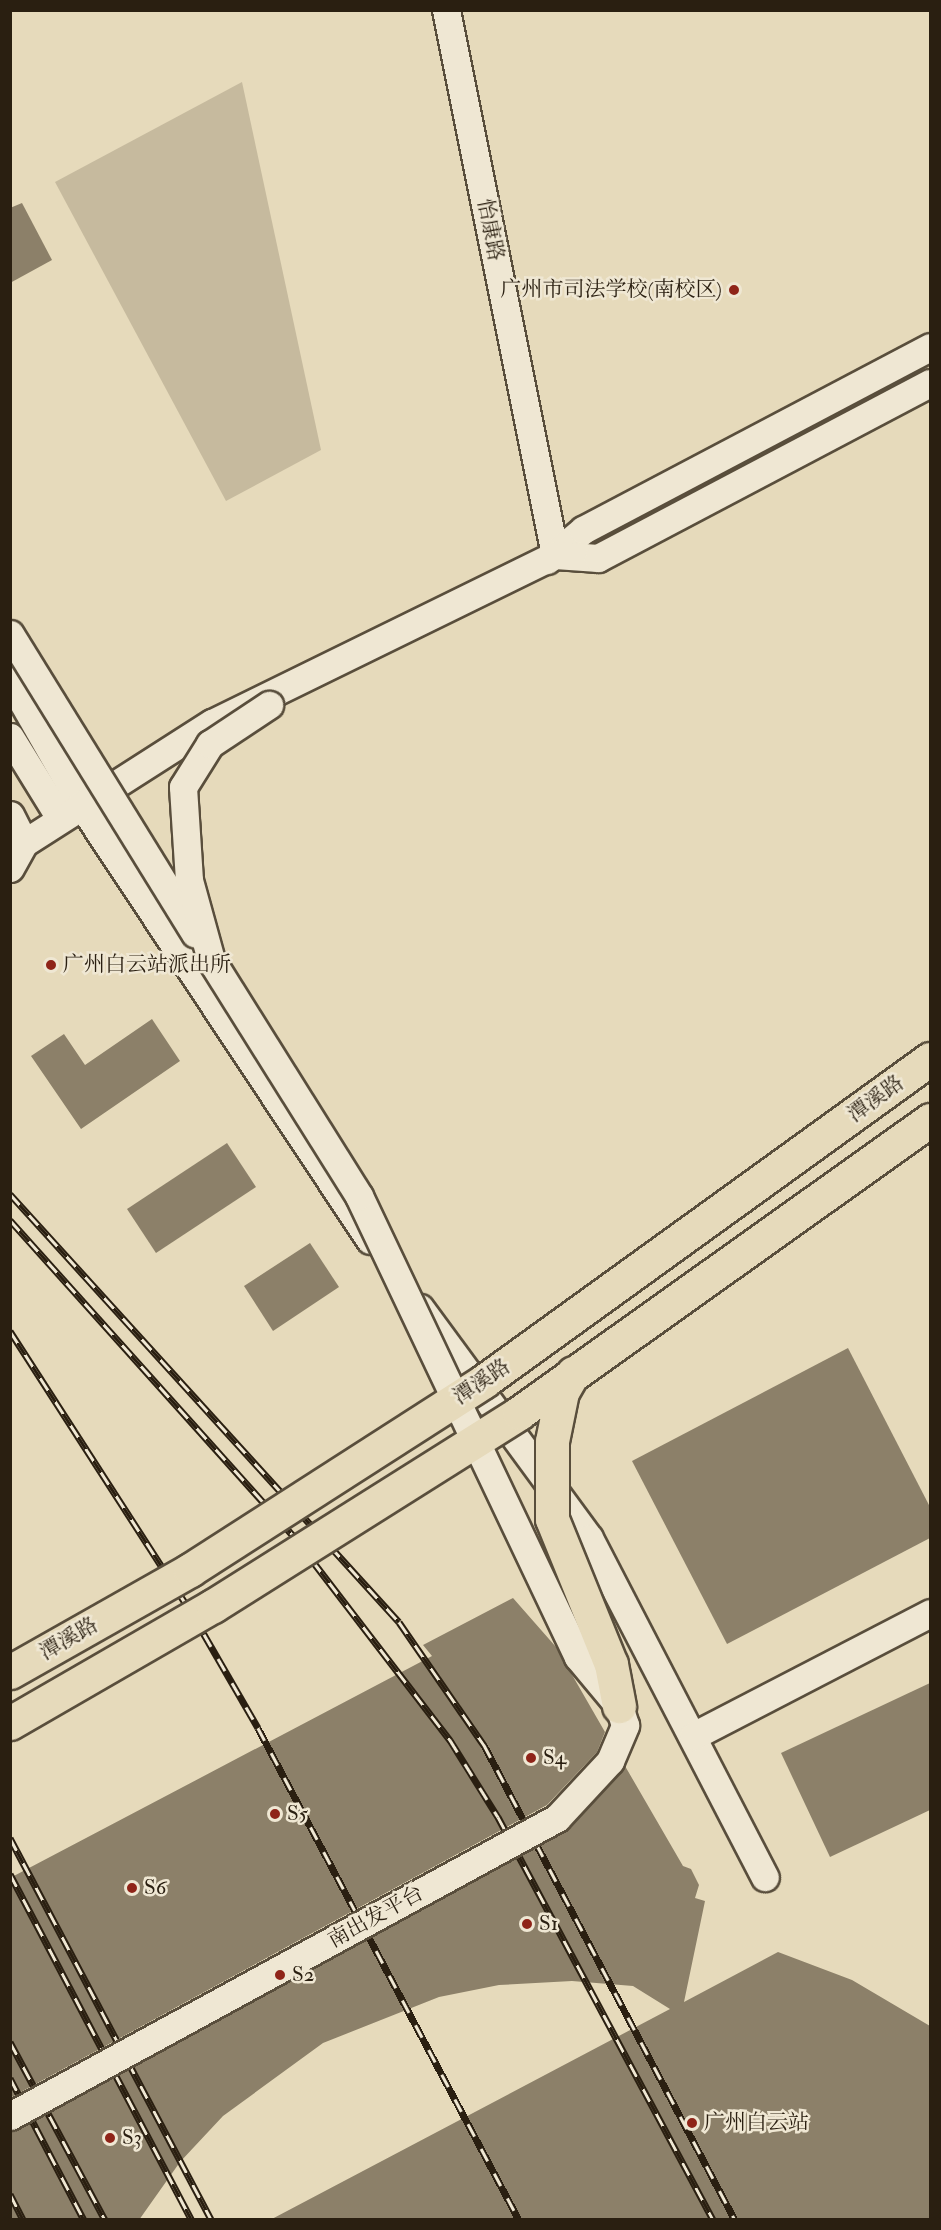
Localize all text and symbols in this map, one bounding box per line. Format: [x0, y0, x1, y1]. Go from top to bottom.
street label: 怡康路 [472, 197, 508, 263]
place label: 广州市司法学校(南校区) [501, 277, 722, 303]
marker: 广州市司法学校(南校区) [727, 283, 741, 297]
place label: 广州白云站派出所 [63, 952, 231, 978]
marker: 广州白云站派出所 [44, 958, 58, 972]
street label: 潭溪路 [843, 1070, 909, 1128]
street label: 潭溪路 [449, 1354, 515, 1410]
street label: 潭溪路 [35, 1612, 103, 1666]
place label: S4 [543, 1745, 566, 1771]
marker: S4 [524, 1751, 538, 1765]
place label: S5 [287, 1801, 308, 1827]
marker: S5 [268, 1807, 282, 1821]
place label: S6 [144, 1875, 166, 1901]
marker: S6 [125, 1881, 139, 1895]
street label: 南出发平台 [324, 1881, 428, 1953]
place label: S1 [539, 1911, 558, 1937]
marker: S1 [520, 1917, 534, 1931]
place label: S2 [292, 1962, 314, 1988]
marker: S2 [273, 1968, 287, 1982]
place label: 广州白云站 [704, 2110, 809, 2136]
marker: 广州白云站 [685, 2116, 699, 2130]
place label: S3 [122, 2125, 142, 2151]
marker: S3 [103, 2131, 117, 2145]

